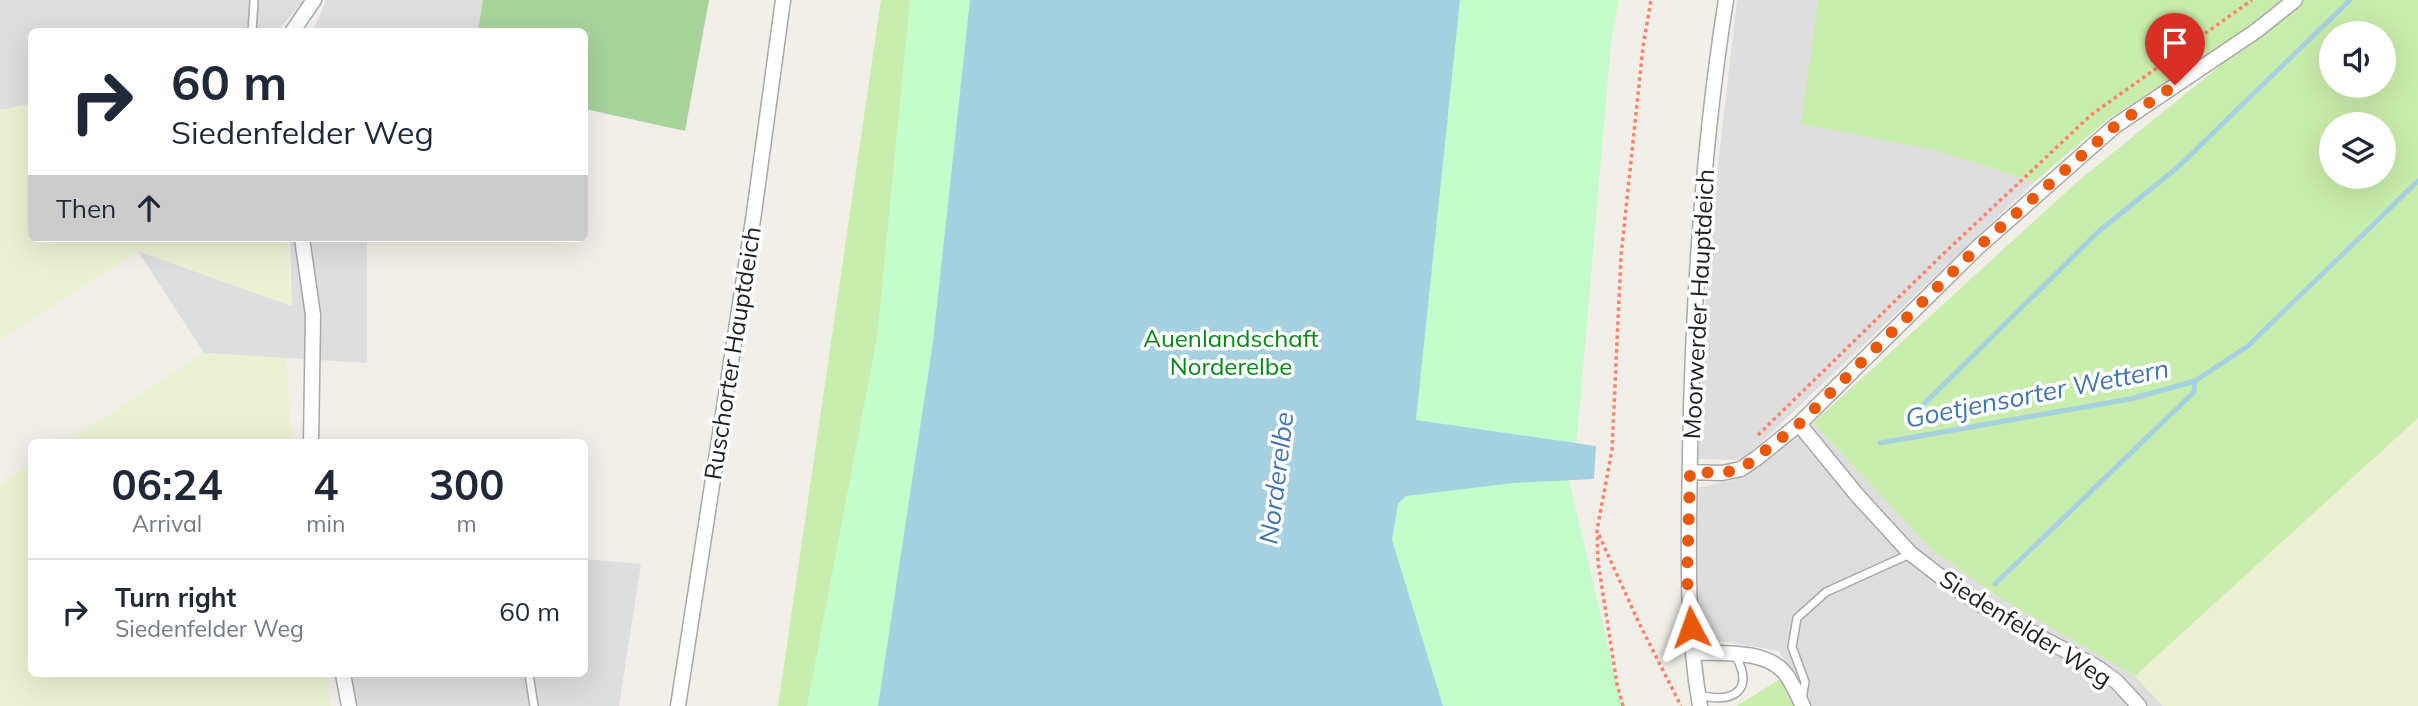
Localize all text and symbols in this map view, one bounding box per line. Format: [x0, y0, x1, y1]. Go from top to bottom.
pin [2145, 13, 2205, 85]
map controls [2319, 21, 2396, 189]
button: sound [2319, 21, 2396, 98]
icon: arrive [2156, 24, 2194, 62]
text: 60 m [171, 51, 287, 112]
icon: right [56, 56, 147, 147]
text: Siedenfelder Weg [171, 112, 434, 152]
button: layers [2319, 112, 2396, 189]
street label: Moorwerder Hauptdeich [1676, 168, 1720, 440]
icon: ahead [130, 189, 168, 227]
text: Then [56, 192, 116, 225]
street label: Ruschorter Hauptdeich [697, 224, 767, 482]
park label: Auenlandschaft Norderelbe [1143, 323, 1319, 381]
water label: Goetjensorter Wettern [1902, 351, 2172, 435]
water label: Norderelbe [1252, 410, 1300, 546]
text: 06:24 [112, 458, 223, 511]
text: 4 [313, 458, 338, 511]
text: 300 [429, 458, 504, 511]
text: Arrival [132, 509, 202, 538]
text: min [306, 509, 345, 538]
text: m [457, 509, 477, 538]
street label: Siedenfelder Weg [1935, 563, 2117, 693]
text: Turn right [115, 581, 236, 614]
position arrow [1654, 590, 1728, 664]
icon: right [56, 593, 94, 631]
text: 60 m [499, 595, 560, 628]
text: Siedenfelder Weg [115, 614, 304, 643]

